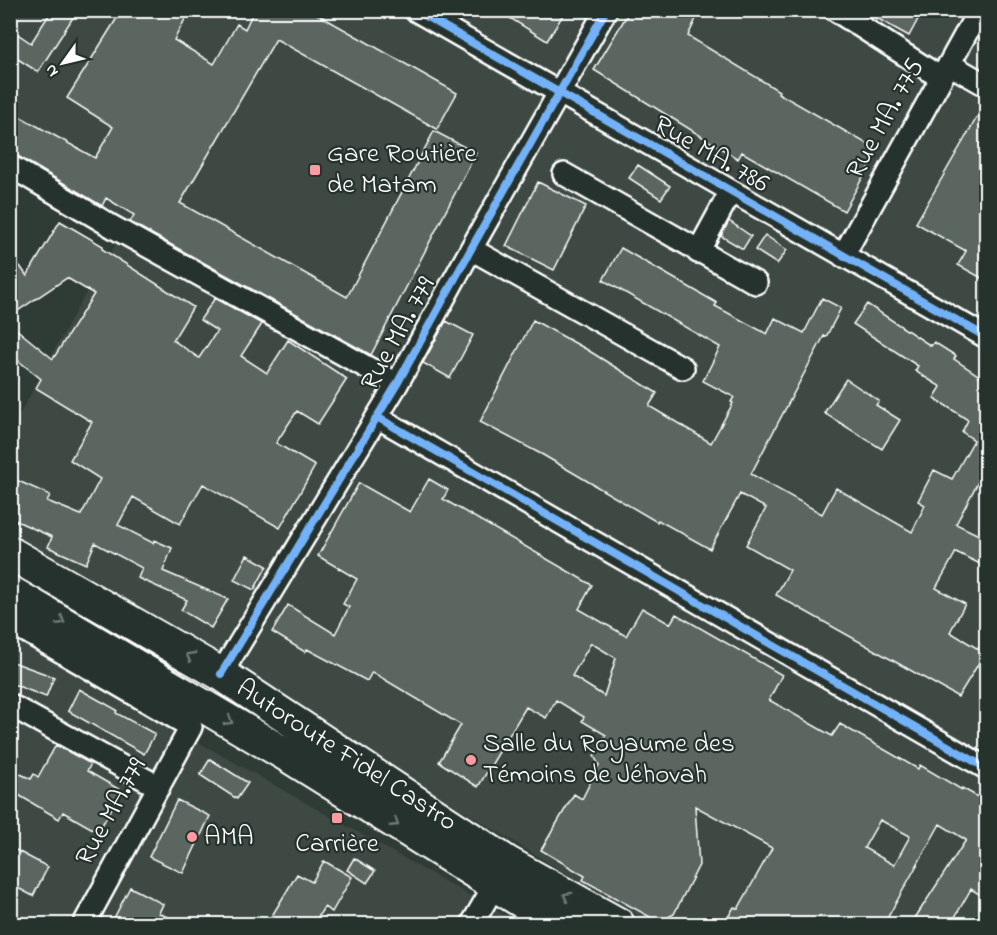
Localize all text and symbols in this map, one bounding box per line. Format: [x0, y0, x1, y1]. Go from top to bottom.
north arrow [33, 33, 93, 93]
street label: Rue MA. 775 [837, 52, 935, 186]
text: N [39, 59, 65, 81]
street label: Rue MA. 786 [646, 106, 776, 204]
place label: Gare Routière de Matam [327, 135, 477, 205]
marker: Gare Routière de Matam [308, 163, 322, 177]
street label: Rue MA. 779 [352, 270, 446, 398]
one-way arrow [55, 614, 65, 626]
one-way arrow [186, 652, 196, 663]
street label: Autoroute Fidel Castro [228, 670, 464, 842]
one-way arrow [223, 713, 233, 725]
place label: Salle du Royaume des Témoins de Jéhovah [483, 725, 735, 795]
street label: Rue MA.779 [66, 751, 158, 873]
marker: Salle du Royaume des Témoins de Jéhovah [464, 753, 478, 767]
marker: Carrière [330, 811, 344, 825]
one-way arrow [388, 816, 399, 827]
place label: AMA [204, 818, 254, 857]
place label: Carrière [295, 825, 380, 864]
marker: AMA [185, 830, 199, 844]
one-way arrow [563, 892, 573, 903]

